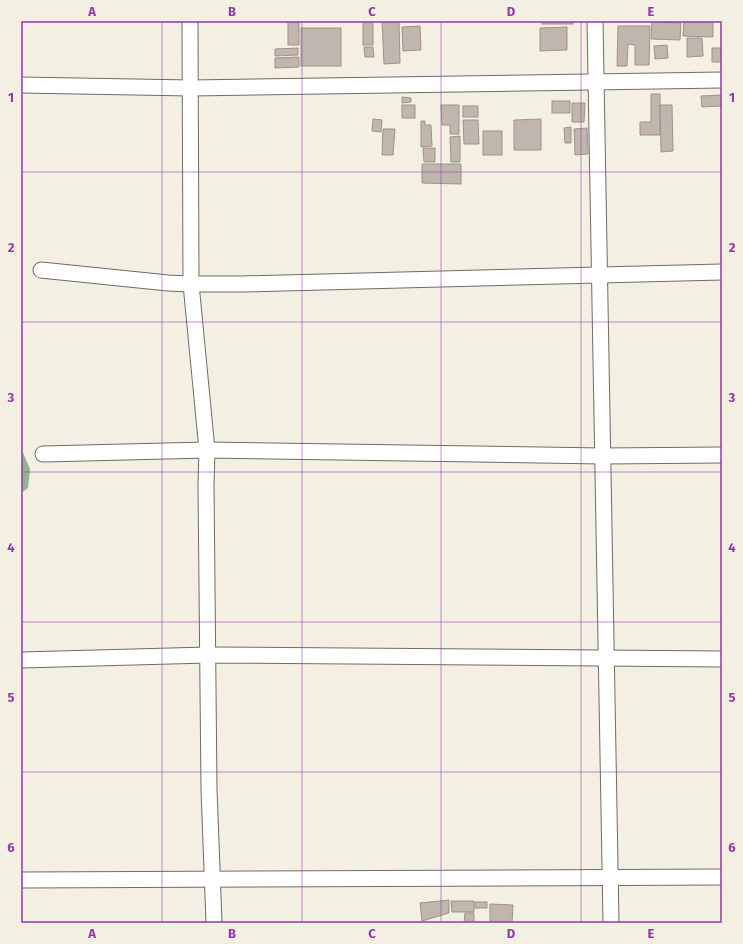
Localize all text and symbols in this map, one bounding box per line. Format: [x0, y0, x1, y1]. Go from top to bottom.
text: A [87, 4, 96, 19]
text: B [228, 4, 236, 19]
text: C [368, 4, 376, 19]
text: D [507, 4, 516, 19]
text: E [648, 4, 655, 19]
text: 1 [8, 90, 14, 105]
text: 1 [729, 90, 735, 105]
text: 2 [8, 240, 15, 255]
text: 2 [729, 240, 736, 255]
text: 3 [7, 390, 15, 405]
text: 3 [728, 390, 736, 405]
text: 4 [7, 540, 15, 555]
text: 4 [728, 540, 736, 555]
text: 5 [8, 690, 15, 705]
text: 5 [729, 690, 736, 705]
text: 6 [7, 840, 15, 855]
text: 6 [728, 840, 736, 855]
text: A [87, 926, 96, 941]
text: B [228, 926, 236, 941]
text: C [368, 926, 376, 941]
text: D [507, 926, 516, 941]
text: E [648, 926, 655, 941]

